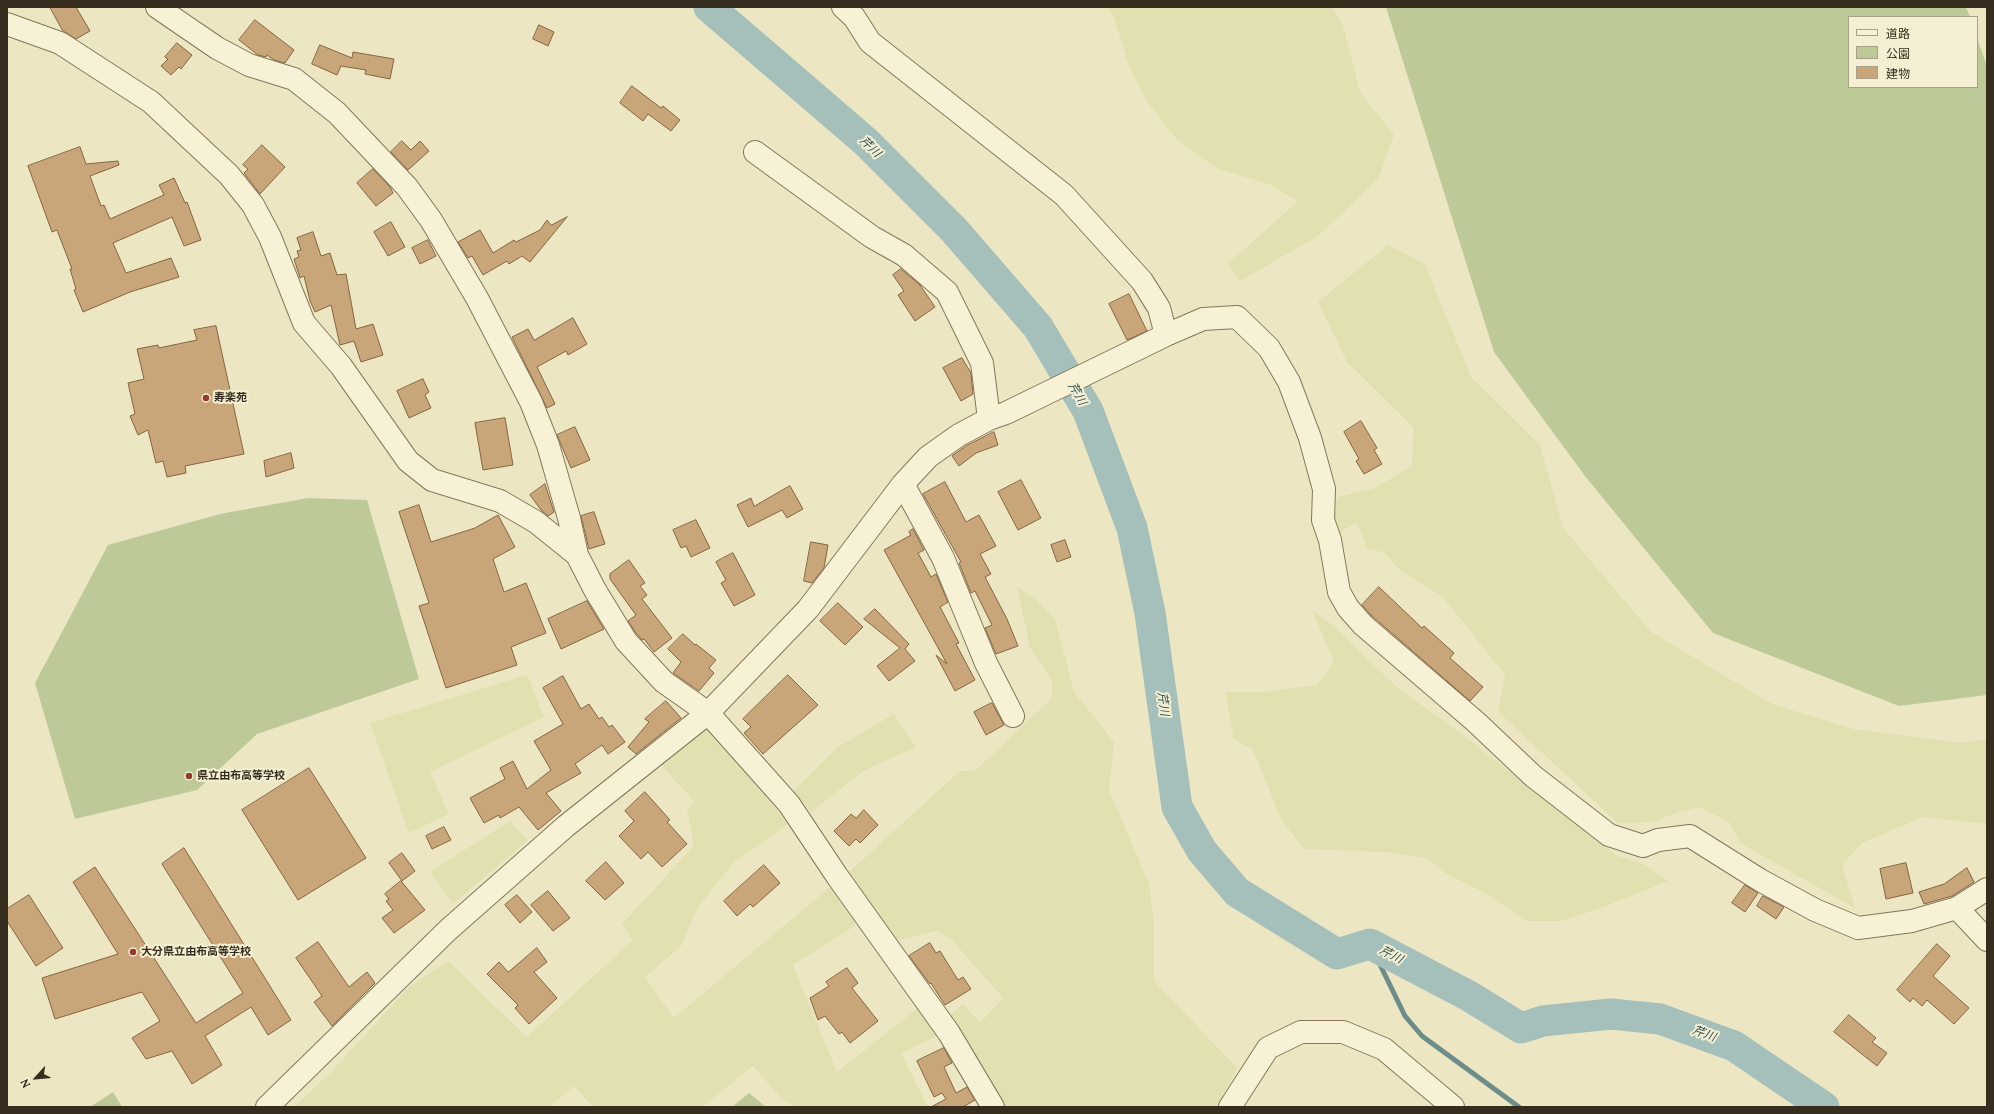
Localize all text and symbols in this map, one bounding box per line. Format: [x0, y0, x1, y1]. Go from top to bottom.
legend [1848, 16, 1978, 88]
text: 道路 [1886, 26, 1910, 41]
text: 公園 [1886, 46, 1910, 61]
text: 建物 [1886, 66, 1910, 81]
water label: 芹川 [856, 133, 884, 161]
water label: 芹川 [1065, 380, 1089, 408]
place label: 寿楽苑 [214, 391, 247, 405]
marker: 寿楽苑 [201, 393, 211, 403]
water label: 芹川 [1154, 691, 1172, 717]
place label: 県立由布高等学校 [197, 769, 285, 783]
marker: 県立由布高等学校 [184, 771, 194, 781]
water label: 芹川 [1377, 943, 1405, 967]
place label: 大分県立由布高等学校 [141, 945, 251, 959]
marker: 大分県立由布高等学校 [128, 947, 138, 957]
water label: 芹川 [1690, 1023, 1718, 1045]
north arrow [16, 1058, 56, 1098]
text: N [17, 1076, 33, 1090]

